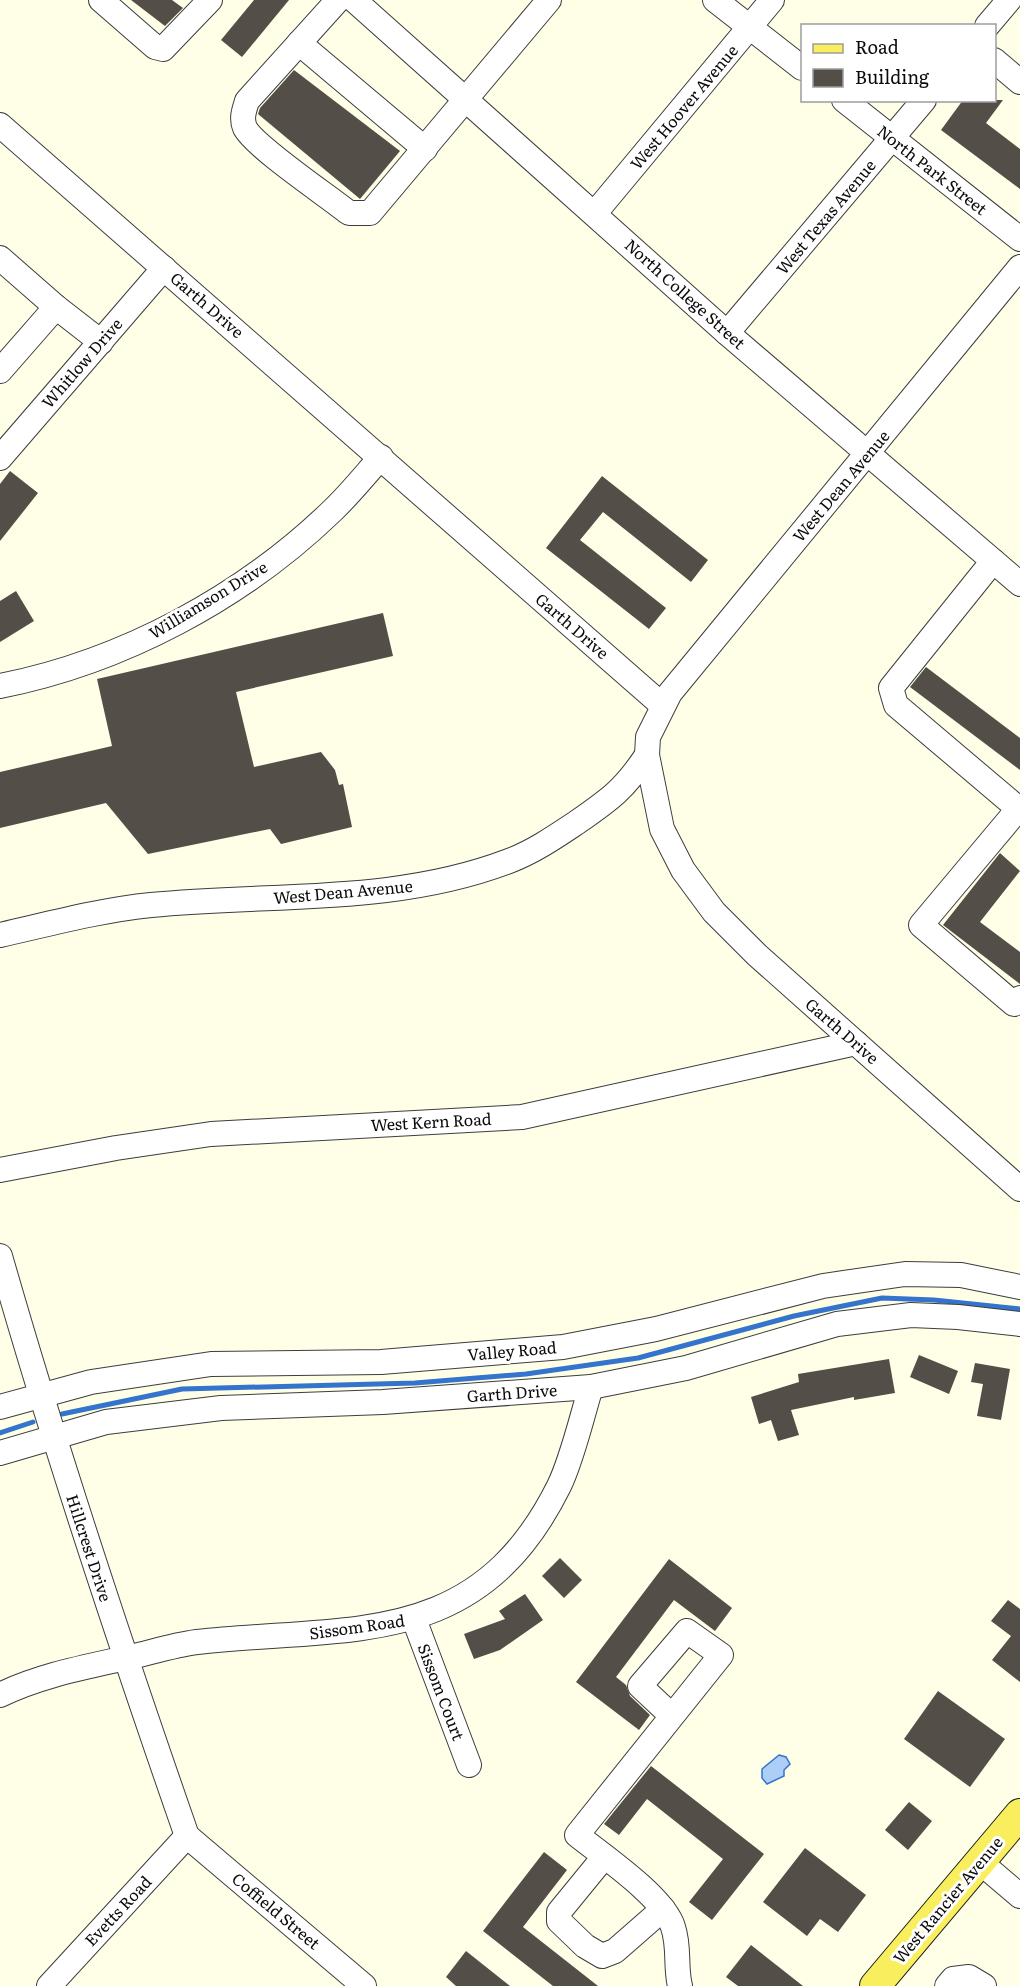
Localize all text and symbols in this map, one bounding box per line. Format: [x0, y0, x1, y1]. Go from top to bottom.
legend [801, 24, 996, 102]
text: Road [855, 33, 899, 60]
street label: West Hoover Avenue [624, 39, 743, 174]
text: Building [855, 63, 930, 90]
street label: North Park Street [873, 119, 993, 220]
street label: West Texas Avenue [770, 154, 881, 279]
street label: North College Street [620, 233, 752, 354]
street label: Garth Drive [166, 266, 250, 343]
street label: Whitlow Drive [35, 312, 127, 413]
street label: West Dean Avenue [786, 424, 894, 547]
street label: Williamson Drive [144, 554, 271, 644]
street label: Garth Drive [531, 587, 615, 664]
street label: West Dean Avenue [272, 873, 414, 909]
street label: Garth Drive [801, 992, 885, 1069]
street label: West Kern Road [370, 1106, 492, 1136]
street label: Valley Road [466, 1334, 558, 1366]
street label: Garth Drive [466, 1377, 558, 1407]
street label: Hillcrest Drive [61, 1491, 119, 1604]
street label: Sissom Road [308, 1607, 406, 1645]
street label: Sissom Court [412, 1640, 472, 1744]
street label: West Rancier Avenue [887, 1831, 1008, 1968]
street label: Coffield Street [227, 1866, 326, 1955]
street label: Evetts Road [78, 1870, 156, 1951]

